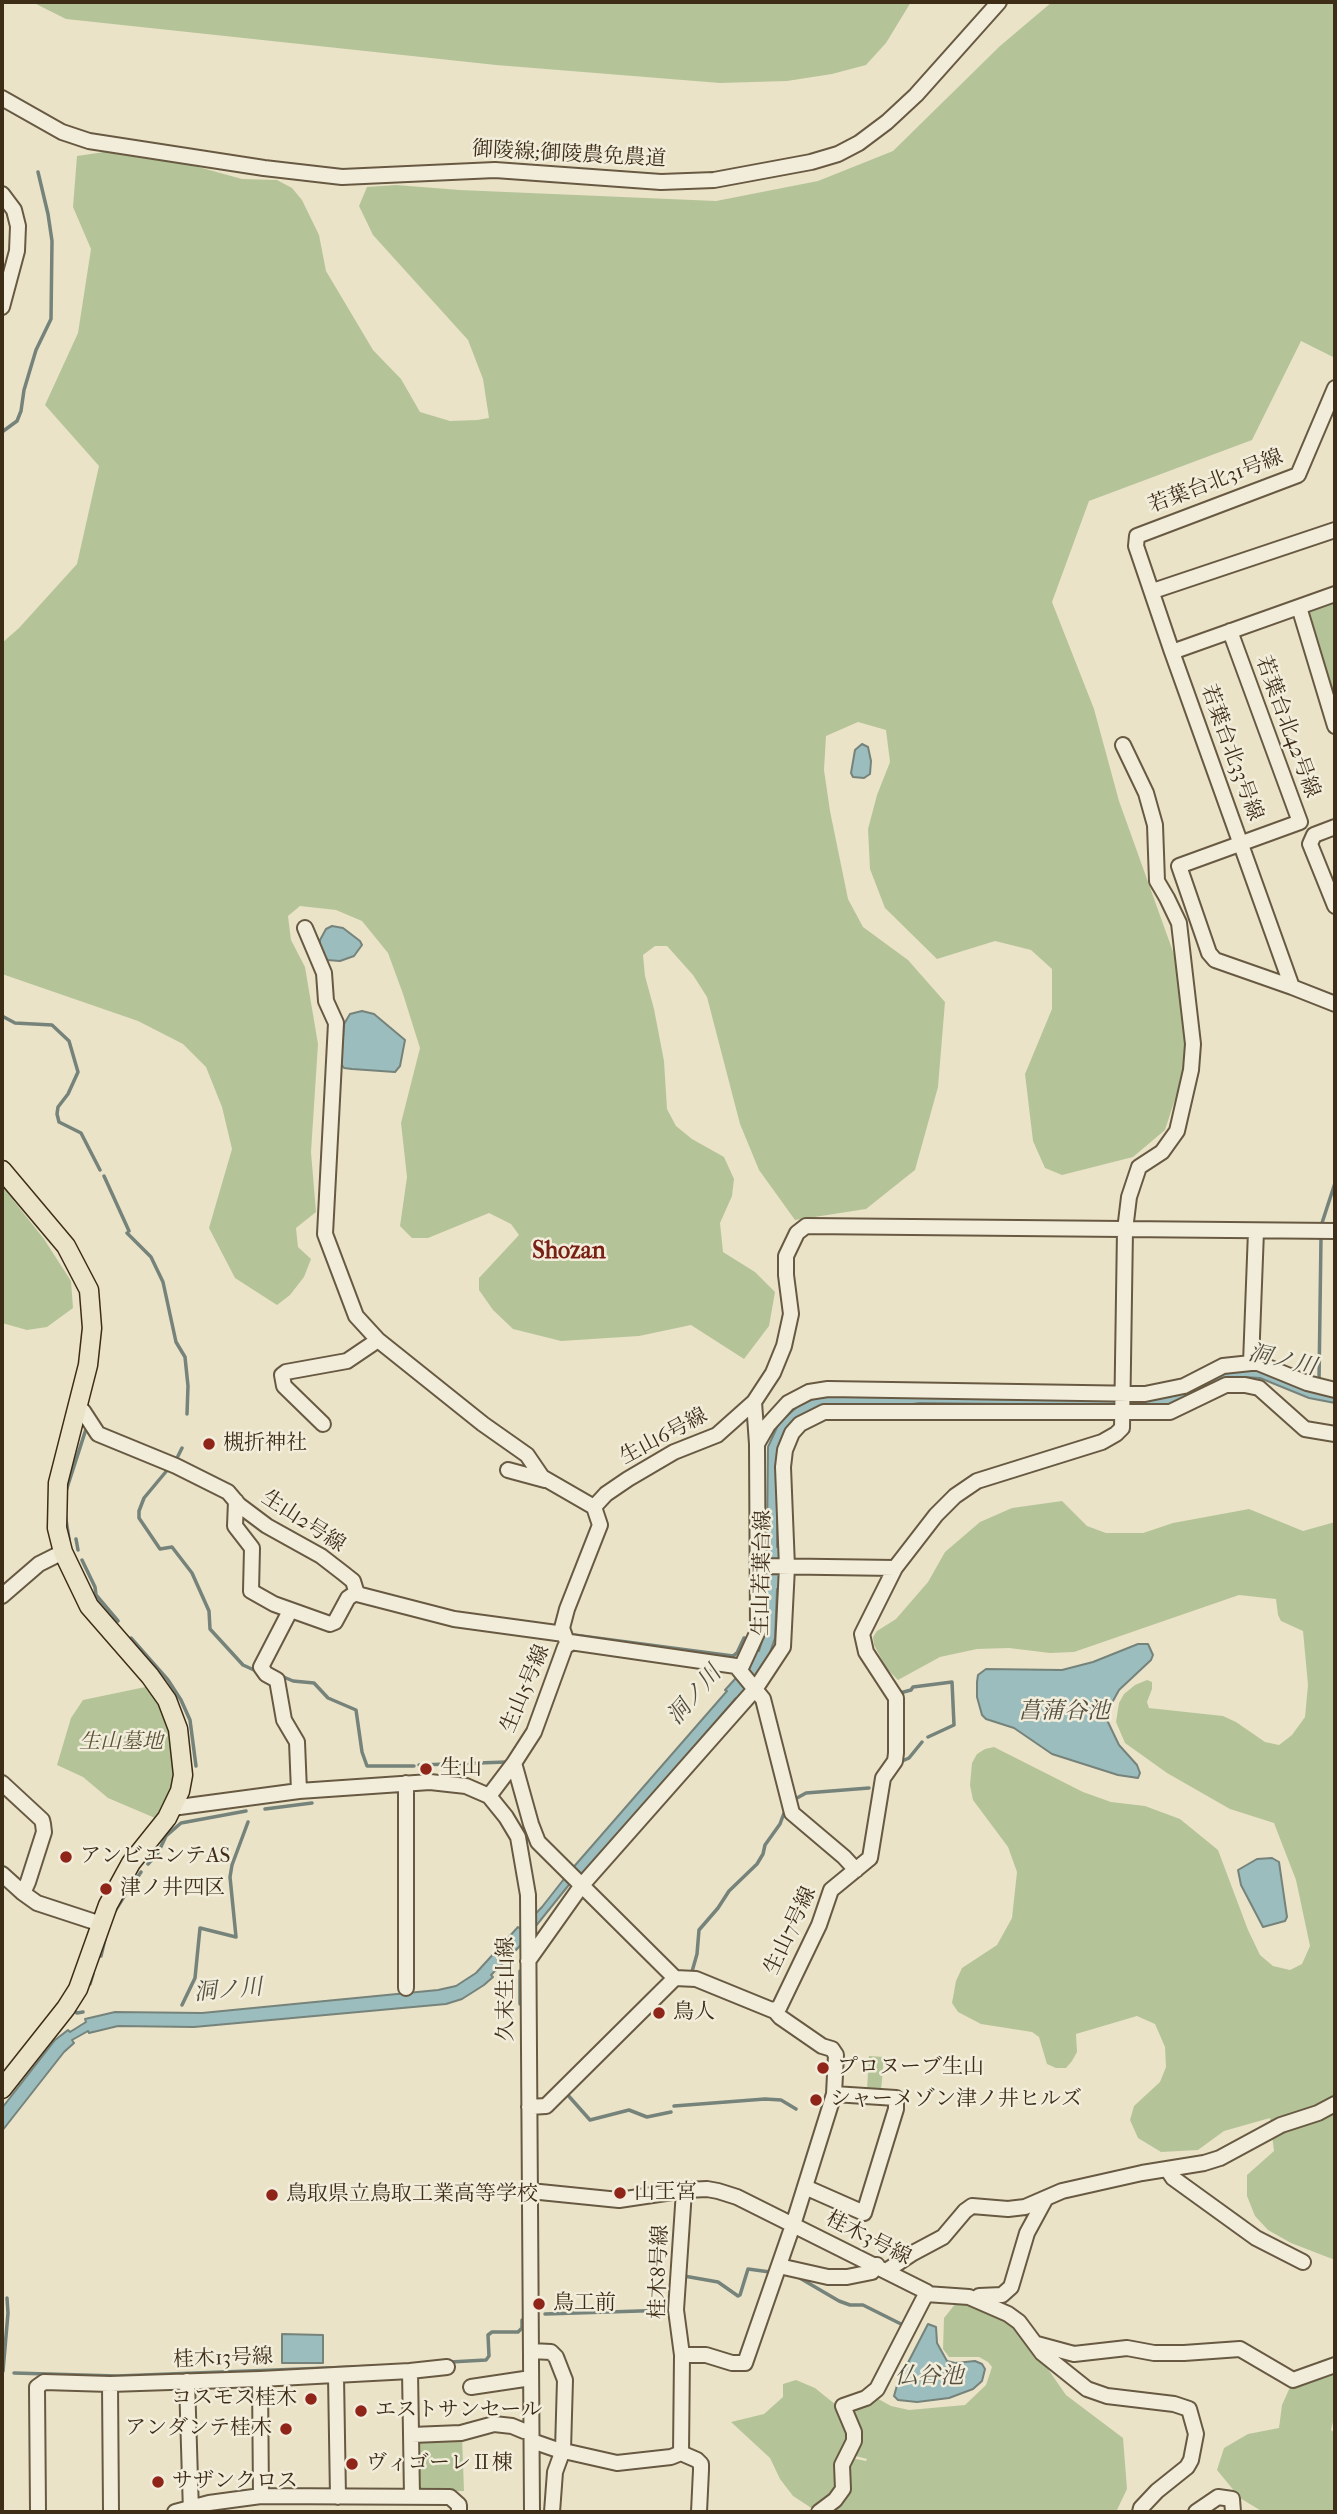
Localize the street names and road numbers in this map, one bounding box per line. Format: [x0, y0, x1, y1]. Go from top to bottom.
street label: 御陵線;御陵農免農道 [471, 137, 667, 173]
street label: 若葉台北31号線 [1145, 445, 1287, 519]
street label: 若葉台北42号線 [1250, 653, 1324, 801]
street label: 若葉台北33号線 [1195, 681, 1267, 825]
street label: 生山6号線 [616, 1403, 712, 1471]
street label: 生山2号線 [256, 1486, 350, 1558]
street label: 生山若葉台線 [749, 1510, 777, 1636]
street label: 生山5号線 [496, 1641, 556, 1737]
street label: 生山7号線 [760, 1883, 822, 1979]
street label: 久末生山線 [494, 1937, 520, 2041]
street label: 桂木3号線 [821, 2207, 915, 2271]
street label: 桂木8号線 [646, 2224, 674, 2320]
street label: 桂木13号線 [173, 2345, 273, 2373]

